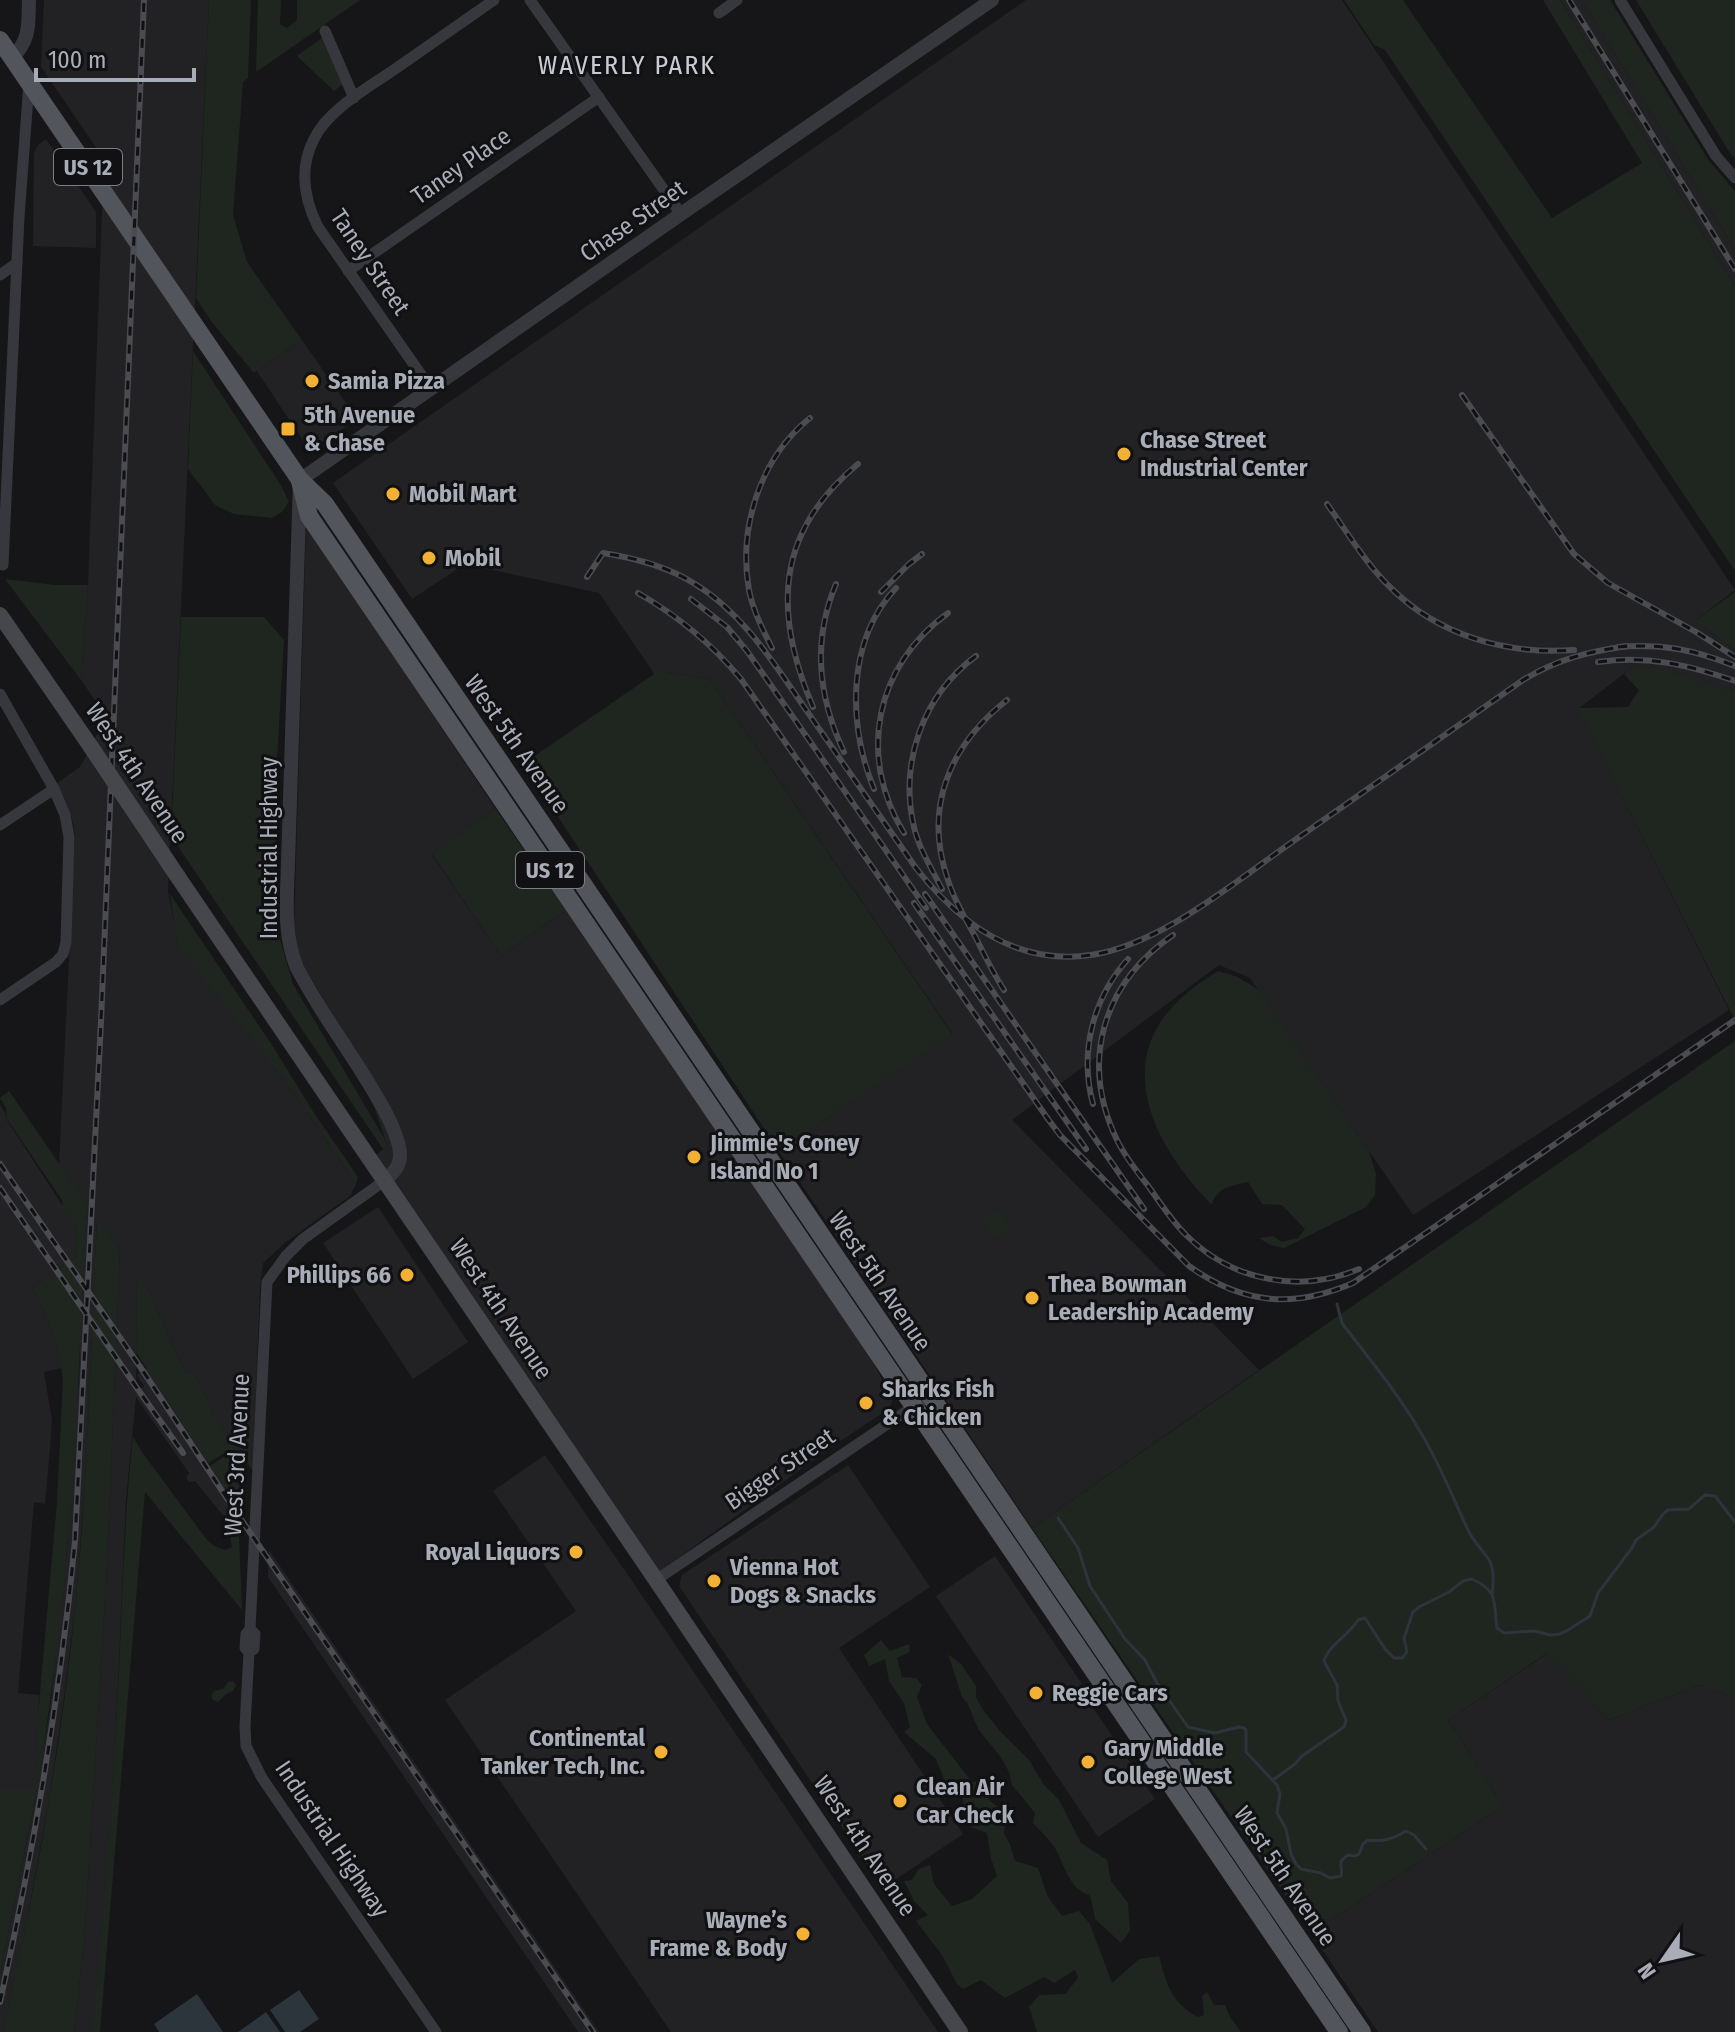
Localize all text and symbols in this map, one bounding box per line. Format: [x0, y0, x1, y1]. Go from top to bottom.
scale bar [36, 32, 194, 82]
text: 100 m [48, 46, 106, 74]
district label: WAVERLY PARK [538, 50, 716, 81]
street label: Taney Place [406, 122, 516, 210]
road number: US 12 [54, 149, 122, 185]
street label: Chase Street [575, 174, 692, 268]
street label: Taney Street [324, 204, 416, 320]
place label: Samia Pizza [328, 367, 445, 395]
marker: Samia Pizza [303, 372, 321, 390]
place label: 5th Avenue & Chase [304, 401, 415, 457]
marker: 5th Avenue & Chase [279, 420, 297, 438]
place label: Chase Street Industrial Center [1140, 426, 1308, 482]
marker: Chase Street Industrial Center [1115, 445, 1133, 463]
place label: Mobil Mart [409, 480, 517, 508]
marker: Mobil Mart [384, 485, 402, 503]
place label: Mobil [445, 544, 501, 572]
marker: Mobil [420, 549, 438, 567]
street label: West 5th Avenue [459, 669, 575, 819]
street label: West 4th Avenue [80, 698, 194, 848]
street label: Industrial Highway [255, 757, 283, 939]
road number: US 12 [516, 852, 584, 888]
place label: Jimmie's Coney Island No 1 [709, 1129, 860, 1185]
marker: Jimmie's Coney Island No 1 [685, 1148, 703, 1166]
street label: West 5th Avenue [823, 1206, 937, 1356]
street label: West 4th Avenue [444, 1234, 558, 1384]
place label: Phillips 66 [287, 1261, 391, 1289]
marker: Phillips 66 [398, 1266, 416, 1284]
place label: Thea Bowman Leadership Academy [1048, 1270, 1254, 1326]
marker: Thea Bowman Leadership Academy [1023, 1289, 1041, 1307]
street label: West 3rd Avenue [219, 1373, 255, 1537]
place label: Sharks Fish & Chicken [882, 1375, 995, 1431]
marker: Sharks Fish & Chicken [857, 1394, 875, 1412]
street label: Bigger Street [720, 1422, 840, 1516]
place label: Royal Liquors [425, 1538, 560, 1566]
marker: Royal Liquors [567, 1543, 585, 1561]
place label: Vienna Hot Dogs & Snacks [729, 1553, 876, 1609]
marker: Vienna Hot Dogs & Snacks [705, 1572, 723, 1590]
place label: Reggie Cars [1052, 1679, 1168, 1707]
marker: Reggie Cars [1027, 1684, 1045, 1702]
place label: Continental Tanker Tech, Inc. [481, 1724, 645, 1780]
place label: Gary Middle College West [1104, 1734, 1233, 1790]
marker: Continental Tanker Tech, Inc. [652, 1743, 670, 1761]
marker: Gary Middle College West [1079, 1753, 1097, 1771]
street label: Industrial Highway [269, 1756, 395, 1923]
street label: West 4th Avenue [808, 1771, 922, 1921]
place label: Clean Air Car Check [916, 1773, 1015, 1829]
marker: Clean Air Car Check [891, 1792, 909, 1810]
street label: West 5th Avenue [1228, 1801, 1342, 1951]
place label: Wayne’s Frame & Body [649, 1906, 788, 1962]
north arrow [1623, 1920, 1703, 2000]
marker: Wayne’s Frame & Body [794, 1925, 812, 1943]
text: N [1632, 1958, 1662, 1984]

